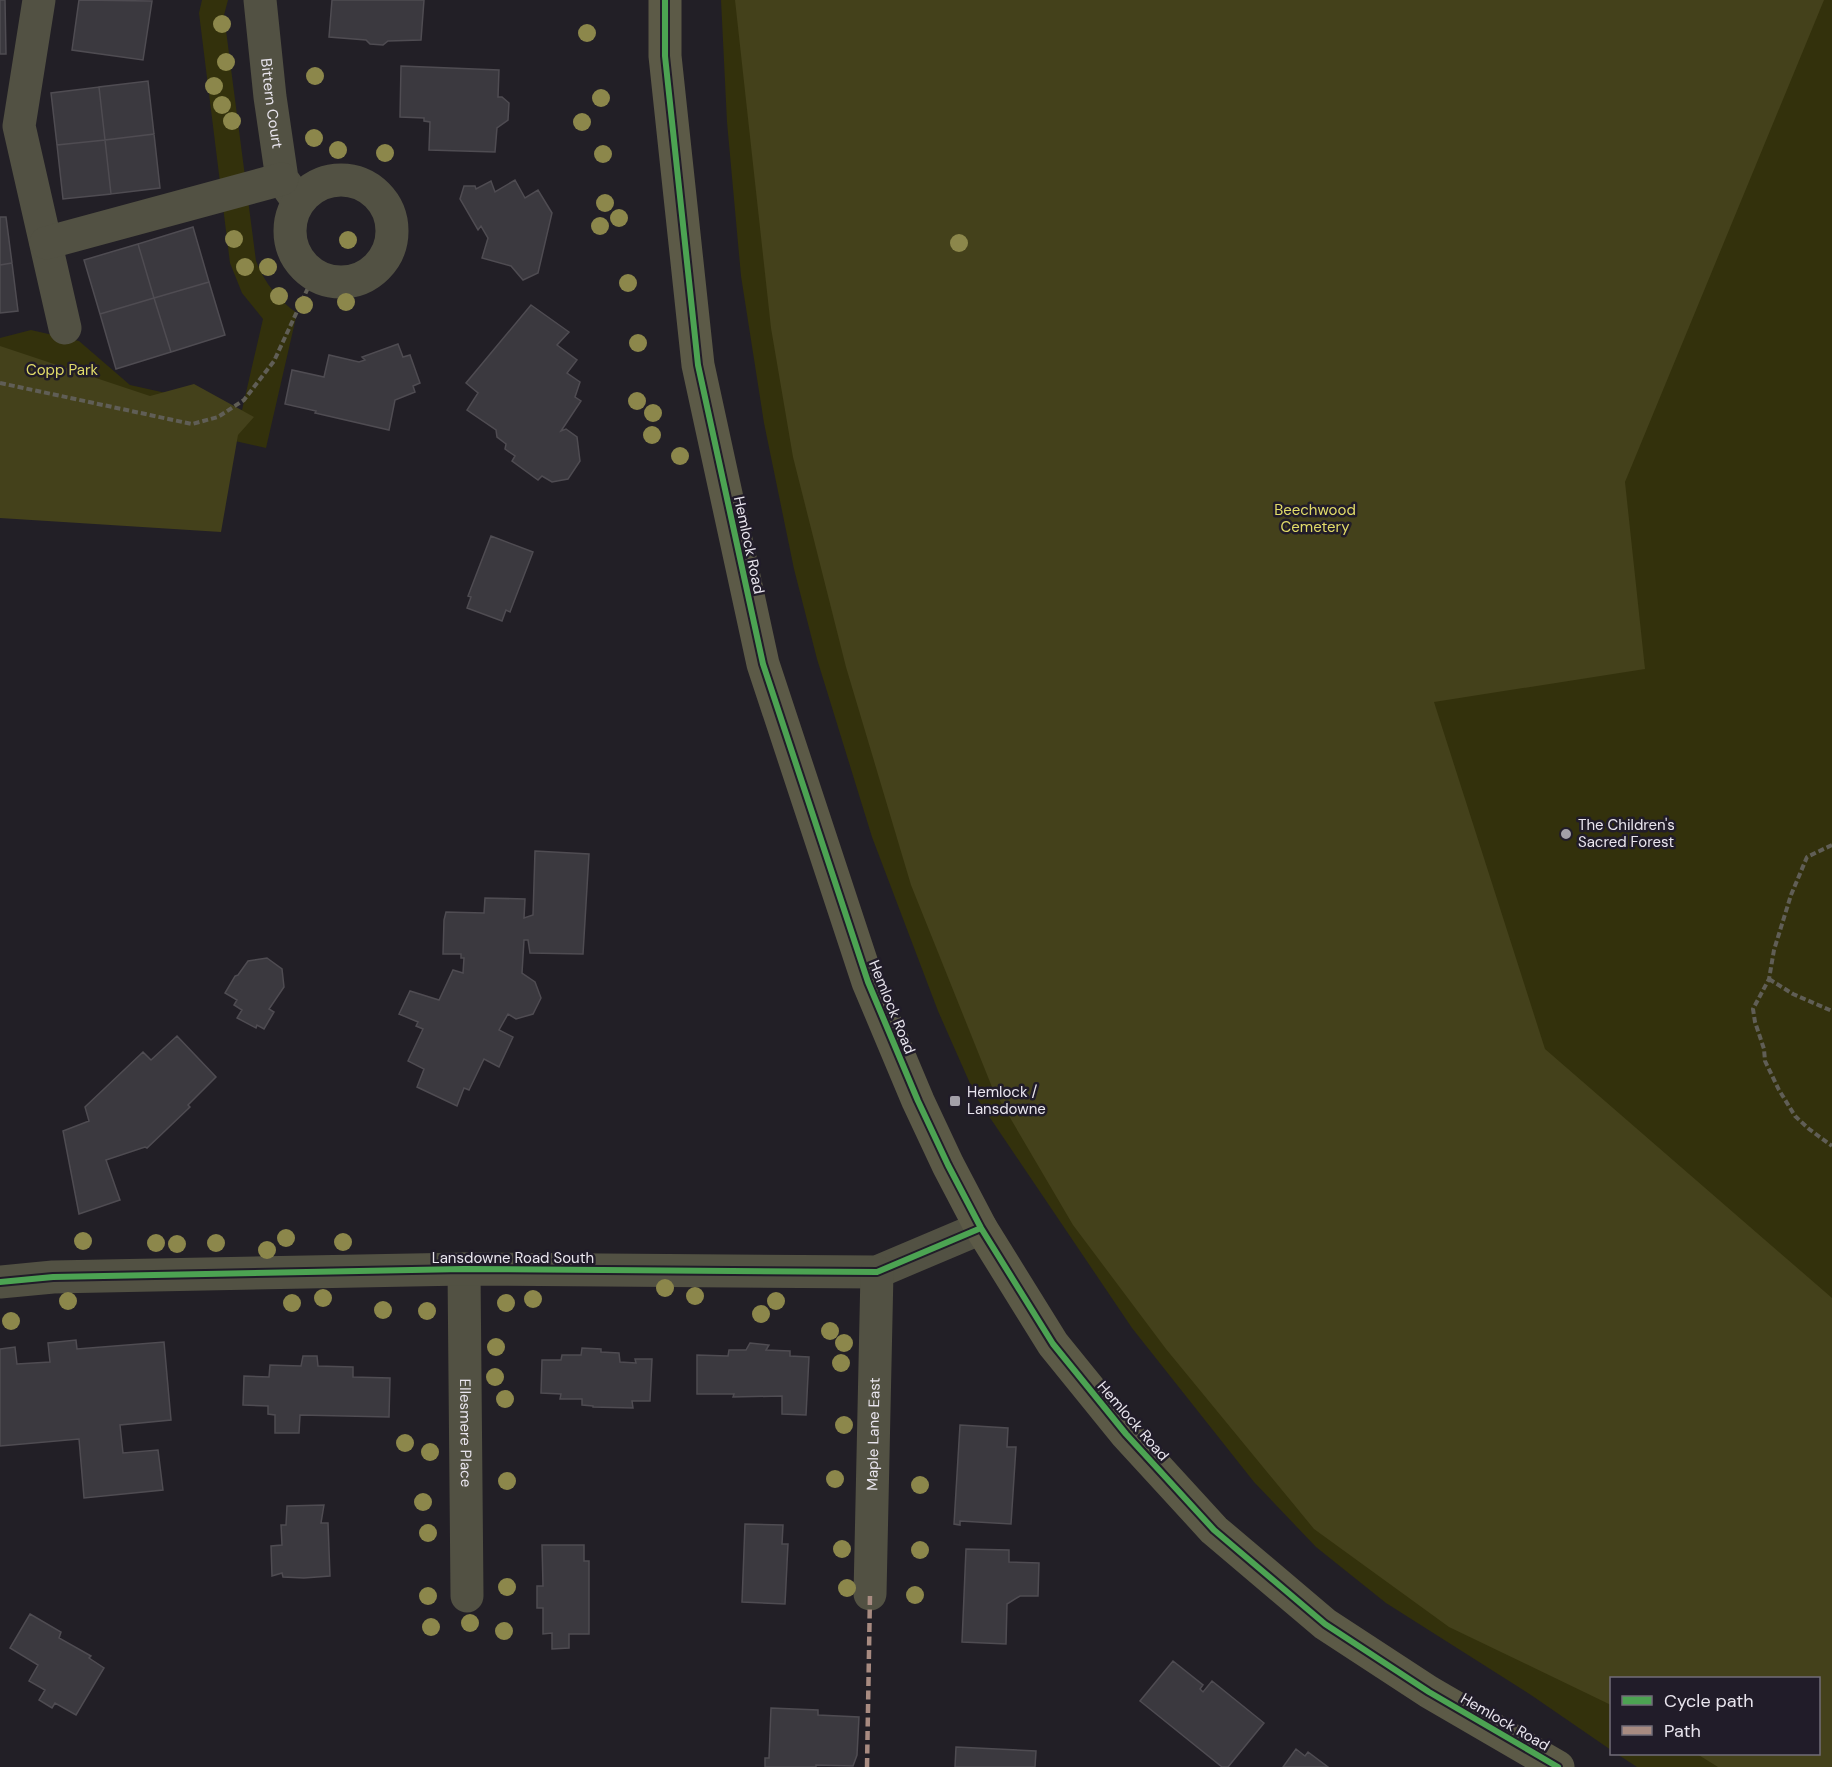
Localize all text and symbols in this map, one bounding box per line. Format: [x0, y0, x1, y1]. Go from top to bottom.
street label: Bittern Court [256, 57, 287, 150]
park label: Copp Park [26, 360, 98, 380]
street label: Hemlock Road [729, 494, 769, 596]
park label: Beechwood Cemetery [1274, 500, 1356, 537]
place label: The Children's Sacred Forest [1578, 815, 1675, 852]
marker: The Children's Sacred Forest [1559, 827, 1573, 841]
street label: Hemlock Road [864, 957, 920, 1057]
place label: Hemlock / Lansdowne [967, 1082, 1046, 1119]
marker: Hemlock / Lansdowne [948, 1094, 962, 1108]
street label: Lansdowne Road South [432, 1248, 594, 1268]
street label: Maple Lane East [862, 1377, 885, 1491]
street label: Hemlock Road [1093, 1377, 1173, 1465]
street label: Ellesmere Place [455, 1379, 476, 1487]
legend [1610, 1677, 1820, 1755]
street label: Hemlock Road [1457, 1688, 1553, 1756]
text: Cycle path [1664, 1689, 1754, 1713]
text: Path [1664, 1719, 1701, 1743]

